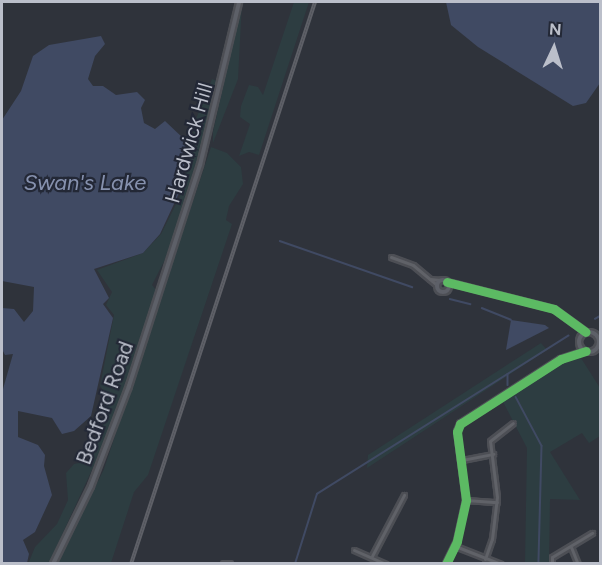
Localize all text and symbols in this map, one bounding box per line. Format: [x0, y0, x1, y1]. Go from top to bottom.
north arrow [524, 18, 584, 78]
text: N [548, 20, 562, 39]
street label: Hardwick Hill [160, 80, 218, 206]
water label: Swan's Lake [24, 170, 146, 196]
street label: Bedford Road [71, 338, 139, 468]

